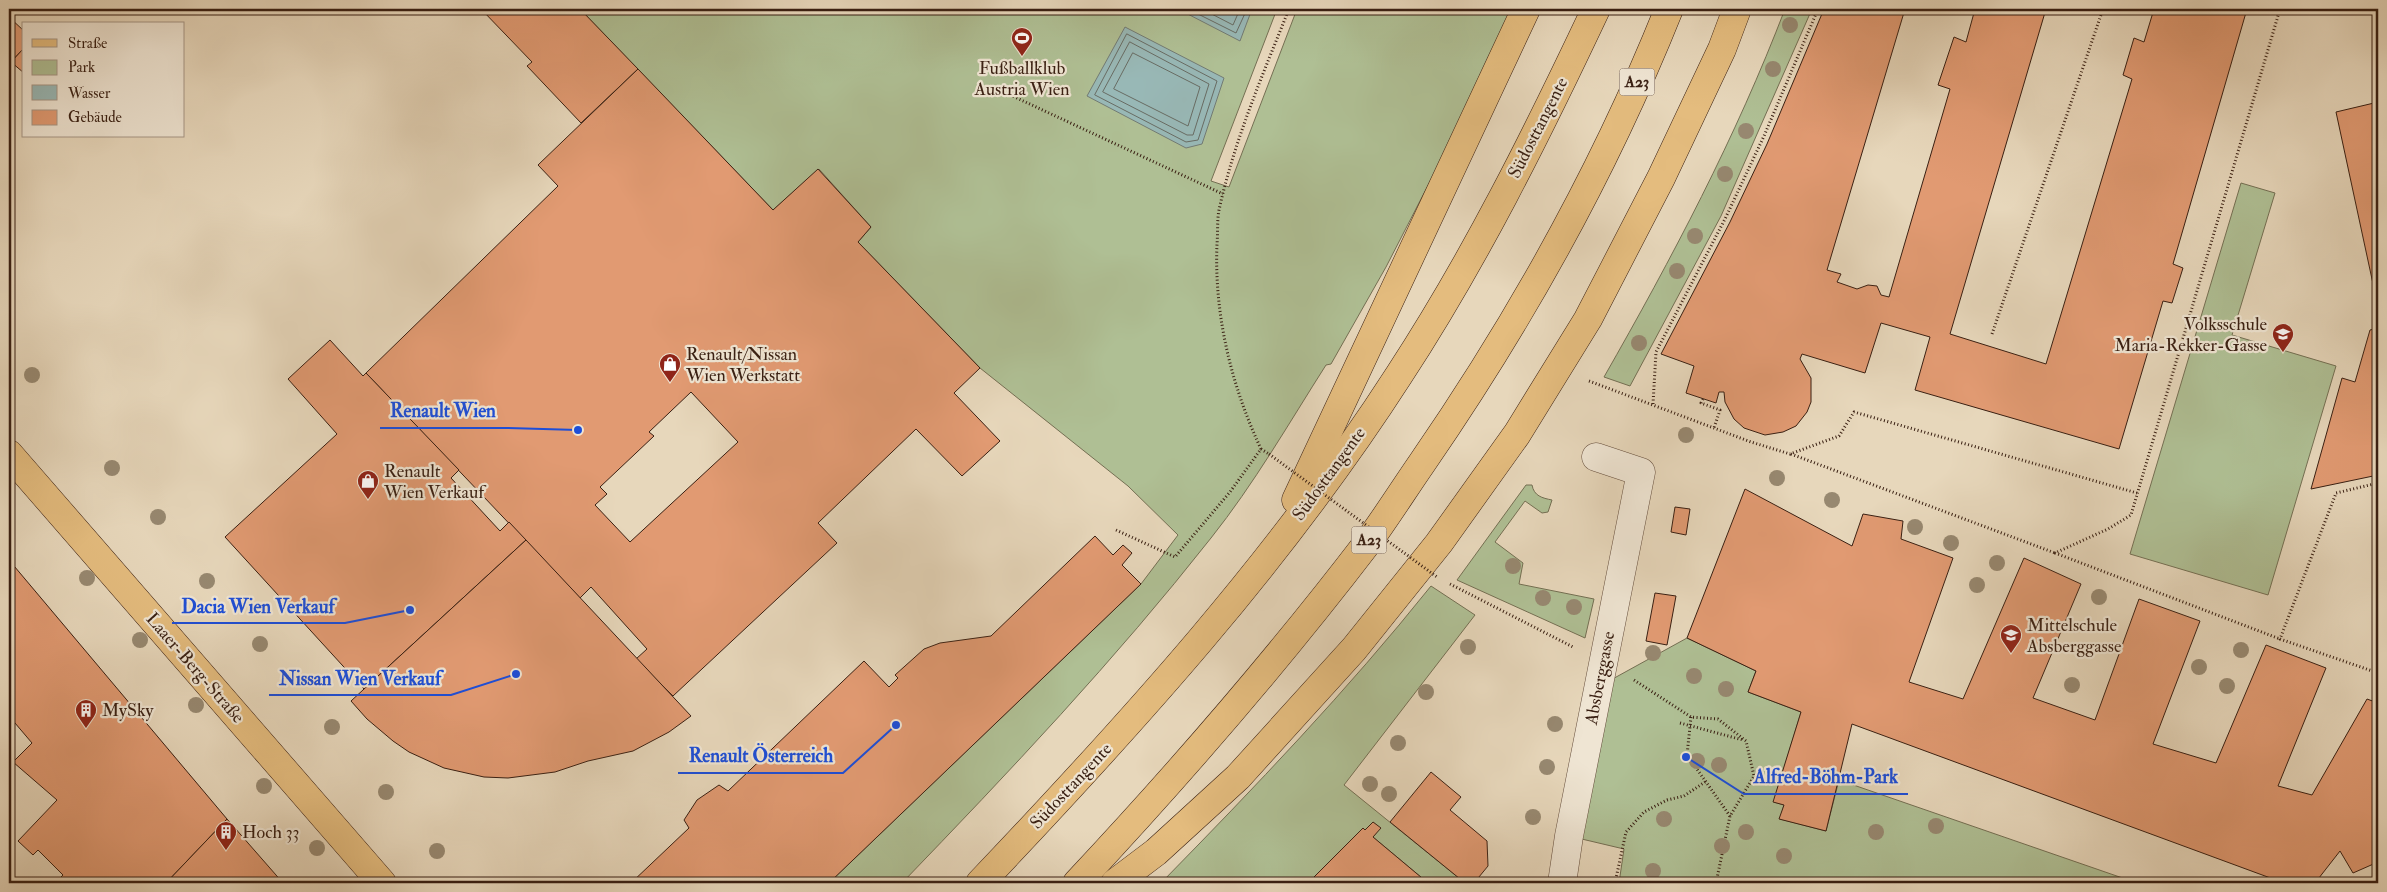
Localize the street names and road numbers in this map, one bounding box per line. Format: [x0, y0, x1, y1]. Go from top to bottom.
road number: A23 [1620, 68, 1654, 95]
street label: Südosttangente [1503, 73, 1573, 182]
street label: Südosttangente [1287, 422, 1371, 525]
road number: A23 [1352, 526, 1386, 554]
street label: Laaer-Berg-Straße [141, 608, 250, 728]
street label: Absberggasse [1580, 629, 1620, 728]
street label: Südosttangente [1025, 738, 1117, 834]

